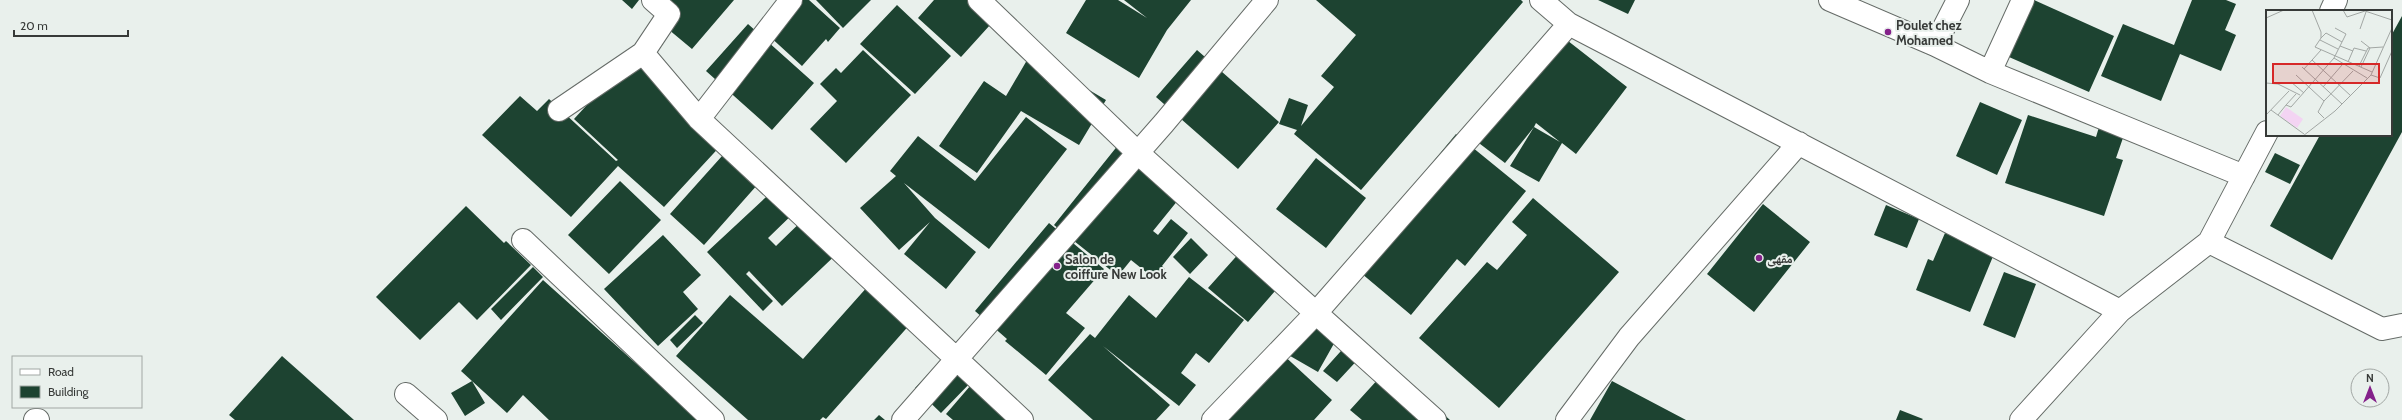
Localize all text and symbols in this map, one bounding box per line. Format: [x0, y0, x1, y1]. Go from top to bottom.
inset map [2266, 10, 2392, 136]
scale bar [14, 12, 128, 38]
place label: Poulet chez Mohamed [1896, 17, 1962, 48]
text: 20 m [20, 18, 48, 33]
marker: Poulet chez Mohamed [1883, 27, 1893, 37]
place label: مقهى [1767, 250, 1793, 267]
place label: Salon de coiffure New Look [1065, 251, 1168, 282]
marker: مقهى [1754, 253, 1764, 263]
marker: Salon de coiffure New Look [1052, 261, 1062, 271]
legend [12, 356, 142, 408]
text: Road [48, 364, 74, 379]
north arrow [2350, 368, 2390, 408]
text: N [2366, 371, 2374, 385]
text: Building [48, 384, 90, 399]

